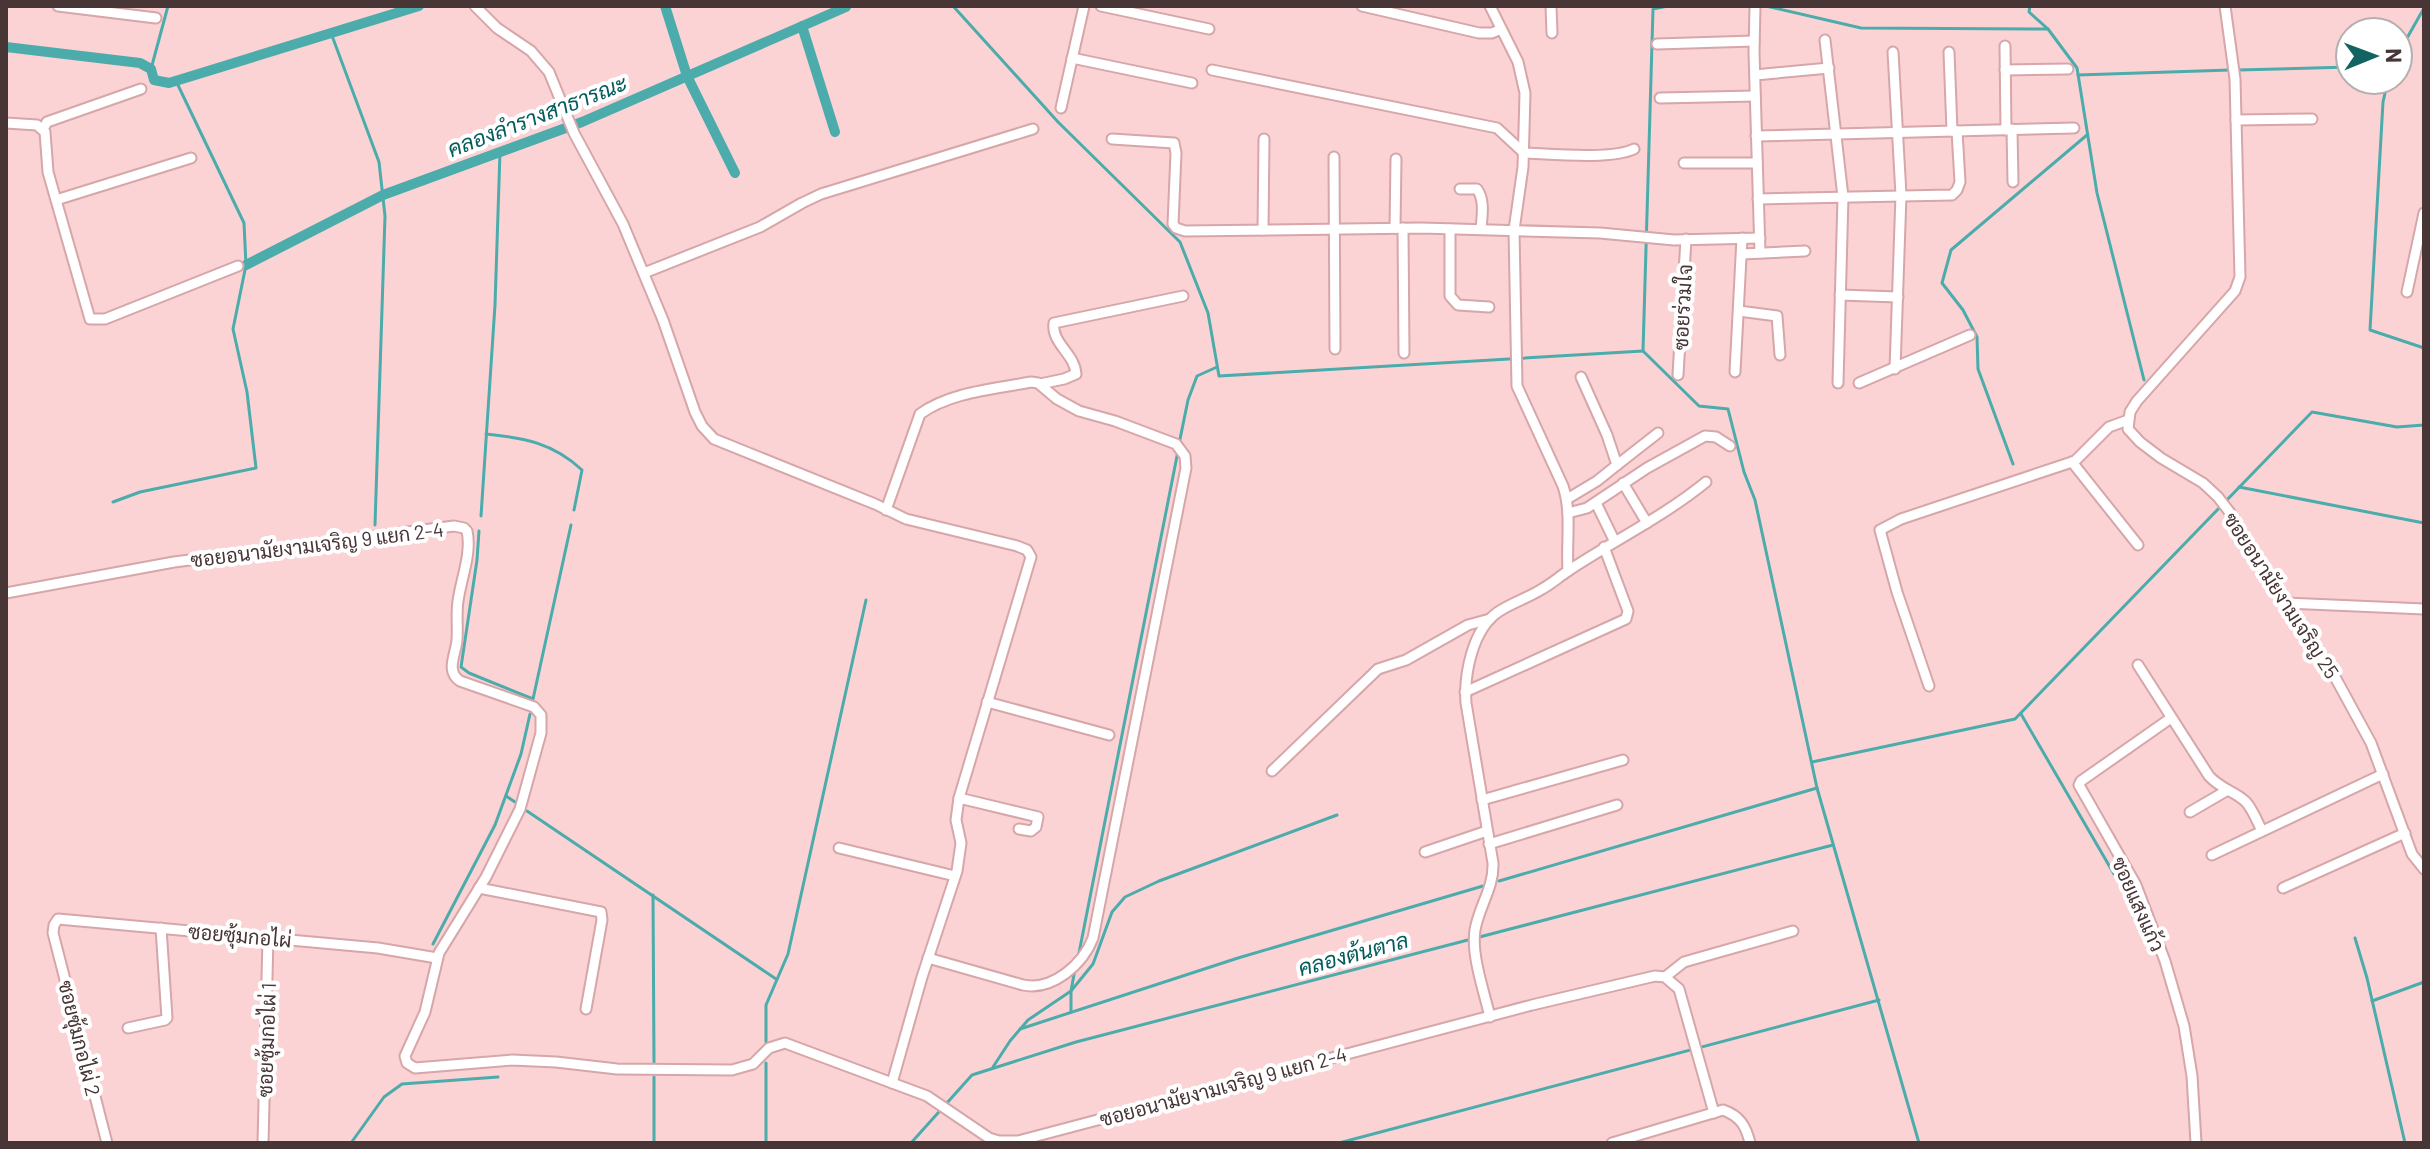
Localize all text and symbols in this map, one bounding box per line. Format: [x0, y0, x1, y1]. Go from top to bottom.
north arrow [2334, 16, 2414, 96]
text: N [2382, 48, 2408, 63]
water label: คลองลำรางสาธารณะ [443, 69, 631, 161]
street label: ซอยร่วมใจ [1668, 263, 1696, 351]
street label: ซอยอนามัยงามเจริญ 25 [2219, 508, 2345, 683]
street label: ซอยอนามัยงามเจริญ 9 แยก 2-4 [189, 517, 445, 572]
street label: ซอยแสงแก้ว [2107, 853, 2171, 955]
street label: ซอยซุ้มกอไผ่ [187, 919, 293, 954]
water label: คลองต้นตาล [1295, 926, 1411, 980]
street label: ซอยซุ้มกอไผ่ 2 [51, 978, 106, 1099]
street label: ซอยซุ้มกอไผ่ 1 [252, 982, 283, 1098]
street label: ซอยอนามัยงามเจริญ 9 แยก 2-4 [1097, 1041, 1349, 1132]

